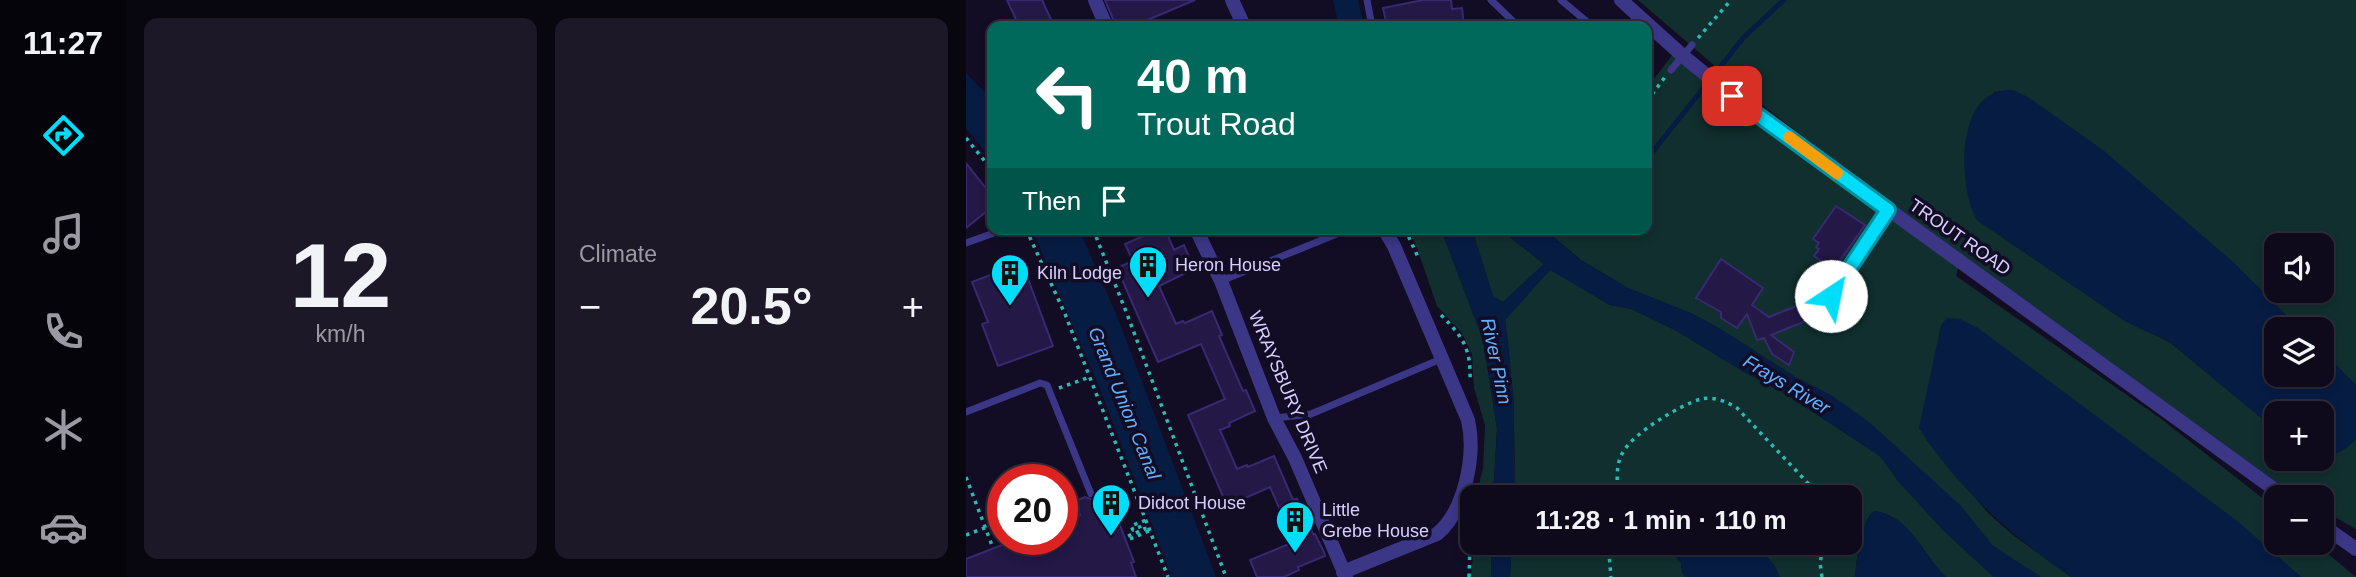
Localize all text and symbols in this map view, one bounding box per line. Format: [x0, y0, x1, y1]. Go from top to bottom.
text: 11:27 [23, 25, 103, 61]
icon: left [1022, 49, 1113, 140]
text: 40 m [1137, 49, 1249, 103]
pin [1702, 66, 1762, 126]
icon: arrive [1713, 77, 1751, 115]
text: Trout Road [1137, 106, 1296, 142]
icon: directions [39, 111, 88, 160]
icon: arrive [1095, 182, 1133, 220]
text: Then [1022, 186, 1081, 216]
street label: TROUT ROAD [1906, 195, 2014, 279]
icon: music [39, 209, 88, 258]
text: 12 [290, 225, 391, 326]
map controls [2264, 233, 2334, 555]
button: sound [2264, 233, 2334, 303]
text: Climate [579, 241, 657, 267]
building icon: Heron House [1127, 244, 1169, 299]
building icon: Kiln Lodge [989, 252, 1031, 307]
place label: Heron House [1175, 255, 1281, 275]
position arrow [1794, 259, 1868, 333]
place label: Kiln Lodge [1037, 263, 1122, 283]
text: 20.5° [690, 277, 813, 335]
text: − [579, 286, 601, 328]
text: + [902, 286, 924, 328]
icon: phone [39, 307, 88, 356]
street label: WRAYSBURY DRIVE [1245, 308, 1331, 476]
water label: River Pinn [1477, 316, 1516, 406]
button: layers [2264, 317, 2334, 387]
text: km/h [316, 321, 365, 347]
water label: Grand Union Canal [1084, 324, 1165, 483]
water label: Frays River [1740, 350, 1834, 419]
button: + [2264, 401, 2334, 471]
icon: climate [39, 405, 88, 454]
speed limit sign: 20 [987, 464, 1078, 555]
building icon: Didcot House [1090, 482, 1132, 537]
button: − [2264, 485, 2334, 555]
place label: Didcot House [1138, 493, 1246, 513]
building icon: Little Grebe House [1274, 499, 1316, 554]
place label: Little Grebe House [1322, 500, 1429, 541]
icon: car [39, 503, 88, 552]
text: 11:28 · 1 min · 110 m [1535, 505, 1787, 535]

